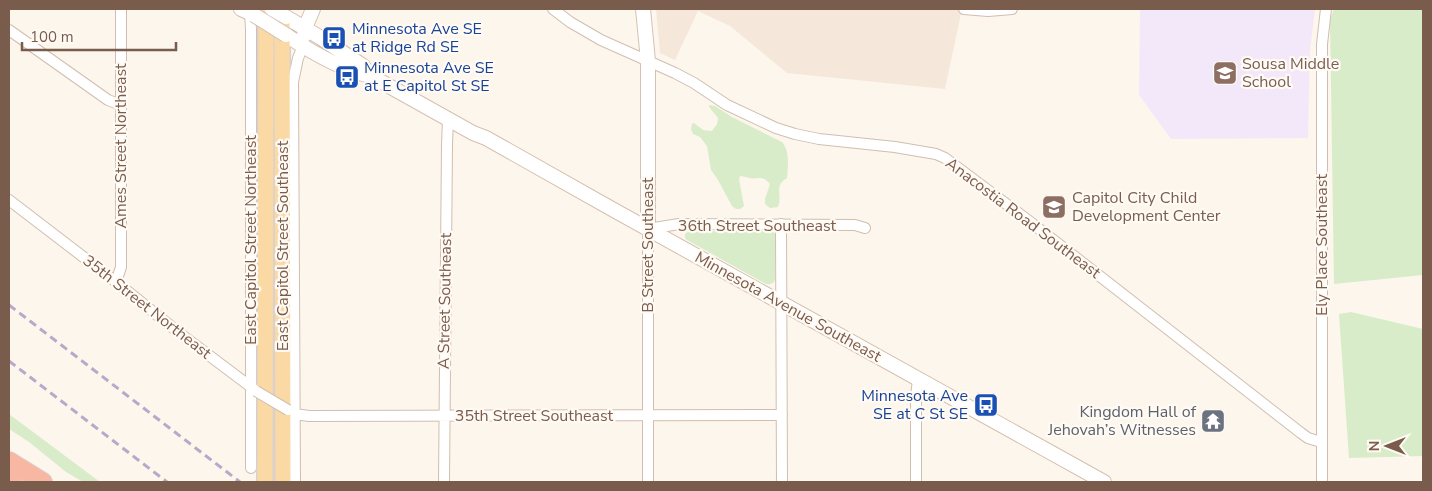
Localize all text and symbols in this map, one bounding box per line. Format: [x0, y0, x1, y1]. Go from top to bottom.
place label: Minnesota Ave SE at Ridge Rd SE [352, 18, 482, 58]
scale bar [22, 20, 176, 52]
bus stop icon: Minnesota Ave SE at Ridge Rd SE [321, 25, 347, 51]
text: 100 m [30, 27, 74, 47]
place label: Sousa Middle School [1242, 53, 1339, 93]
place label: Minnesota Ave SE at E Capitol St SE [364, 57, 494, 97]
school or university icon: Sousa Middle School [1212, 60, 1238, 86]
street label: Ames Street Northeast [110, 63, 132, 229]
bus stop icon: Minnesota Ave SE at E Capitol St SE [334, 64, 360, 90]
street label: East Capitol Street Northeast [240, 135, 262, 345]
street label: East Capitol Street Southeast [272, 140, 294, 351]
street label: Anacostia Road Southeast [941, 152, 1105, 284]
street label: Ely Place Southeast [1311, 174, 1333, 316]
street label: B Street Southeast [637, 177, 659, 313]
place label: Capitol City Child Development Center [1072, 187, 1221, 227]
school or university icon: Capitol City Child Development Center [1041, 194, 1067, 220]
street label: 36th Street Southeast [678, 215, 837, 237]
street label: A Street Southeast [433, 232, 457, 369]
street label: Minnesota Avenue Southeast [691, 246, 885, 368]
street label: 35th Street Northeast [78, 250, 216, 364]
place label: Minnesota Ave SE at C St SE [861, 385, 968, 425]
bus stop icon: Minnesota Ave SE at C St SE [973, 392, 999, 418]
place label: Kingdom Hall of Jehovah’s Witnesses [1047, 401, 1197, 441]
street label: 35th Street Southeast [455, 405, 614, 427]
temple icon: Kingdom Hall of Jehovah’s Witnesses [1200, 408, 1226, 434]
north arrow [1362, 421, 1412, 471]
text: N [1365, 441, 1384, 451]

